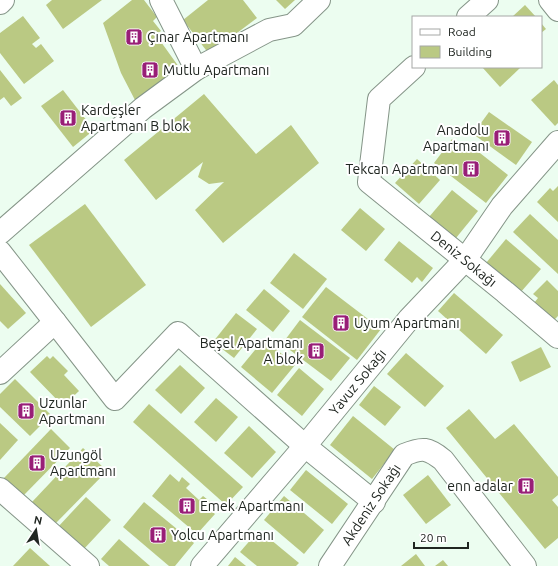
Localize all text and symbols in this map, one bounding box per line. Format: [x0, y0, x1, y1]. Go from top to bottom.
legend [412, 16, 542, 68]
text: Road [448, 25, 476, 38]
building icon: Çınar Apartmanı [124, 27, 144, 47]
place label: Çınar Apartmanı [147, 29, 249, 45]
text: Building [448, 45, 492, 58]
building icon: Mutlu Apartmanı [140, 60, 160, 80]
place label: Mutlu Apartmanı [163, 62, 270, 78]
place label: Kardeşler Apartmanı B blok [81, 102, 189, 134]
building icon: Kardeşler Apartmanı B blok [58, 108, 78, 128]
place label: Anadolu Apartmanı [423, 122, 489, 154]
building icon: Anadolu Apartmanı [492, 128, 512, 148]
building icon: Tekcan Apartmanı [461, 159, 481, 179]
place label: Tekcan Apartmanı [345, 161, 458, 177]
street label: Deniz Sokağı [428, 227, 500, 290]
building icon: Uyum Apartmanı [331, 313, 351, 333]
place label: Uyum Apartmanı [354, 315, 460, 331]
place label: Beşel Apartmanı A blok [200, 335, 303, 367]
building icon: Beşel Apartmanı A blok [306, 341, 326, 361]
street label: Yavuz Sokağı [326, 346, 389, 418]
place label: Uzunlar Apartmanı [39, 395, 105, 427]
building icon: Uzunlar Apartmanı [16, 401, 36, 421]
place label: Uzungöl Apartmanı [50, 447, 116, 479]
building icon: Uzungöl Apartmanı [27, 453, 47, 473]
street label: Akdeniz Sokağı [338, 461, 404, 548]
building icon: enn adalar [516, 476, 536, 496]
place label: enn adalar [447, 478, 514, 494]
building icon: Emek Apartmanı [177, 496, 197, 516]
place label: Emek Apartmanı [200, 498, 304, 514]
north arrow [16, 510, 56, 550]
text: N [33, 513, 43, 527]
scale bar [414, 524, 468, 550]
building icon: Yolcu Apartmanı [148, 525, 168, 545]
place label: Yolcu Apartmanı [171, 527, 274, 543]
text: 20 m [420, 531, 447, 544]

